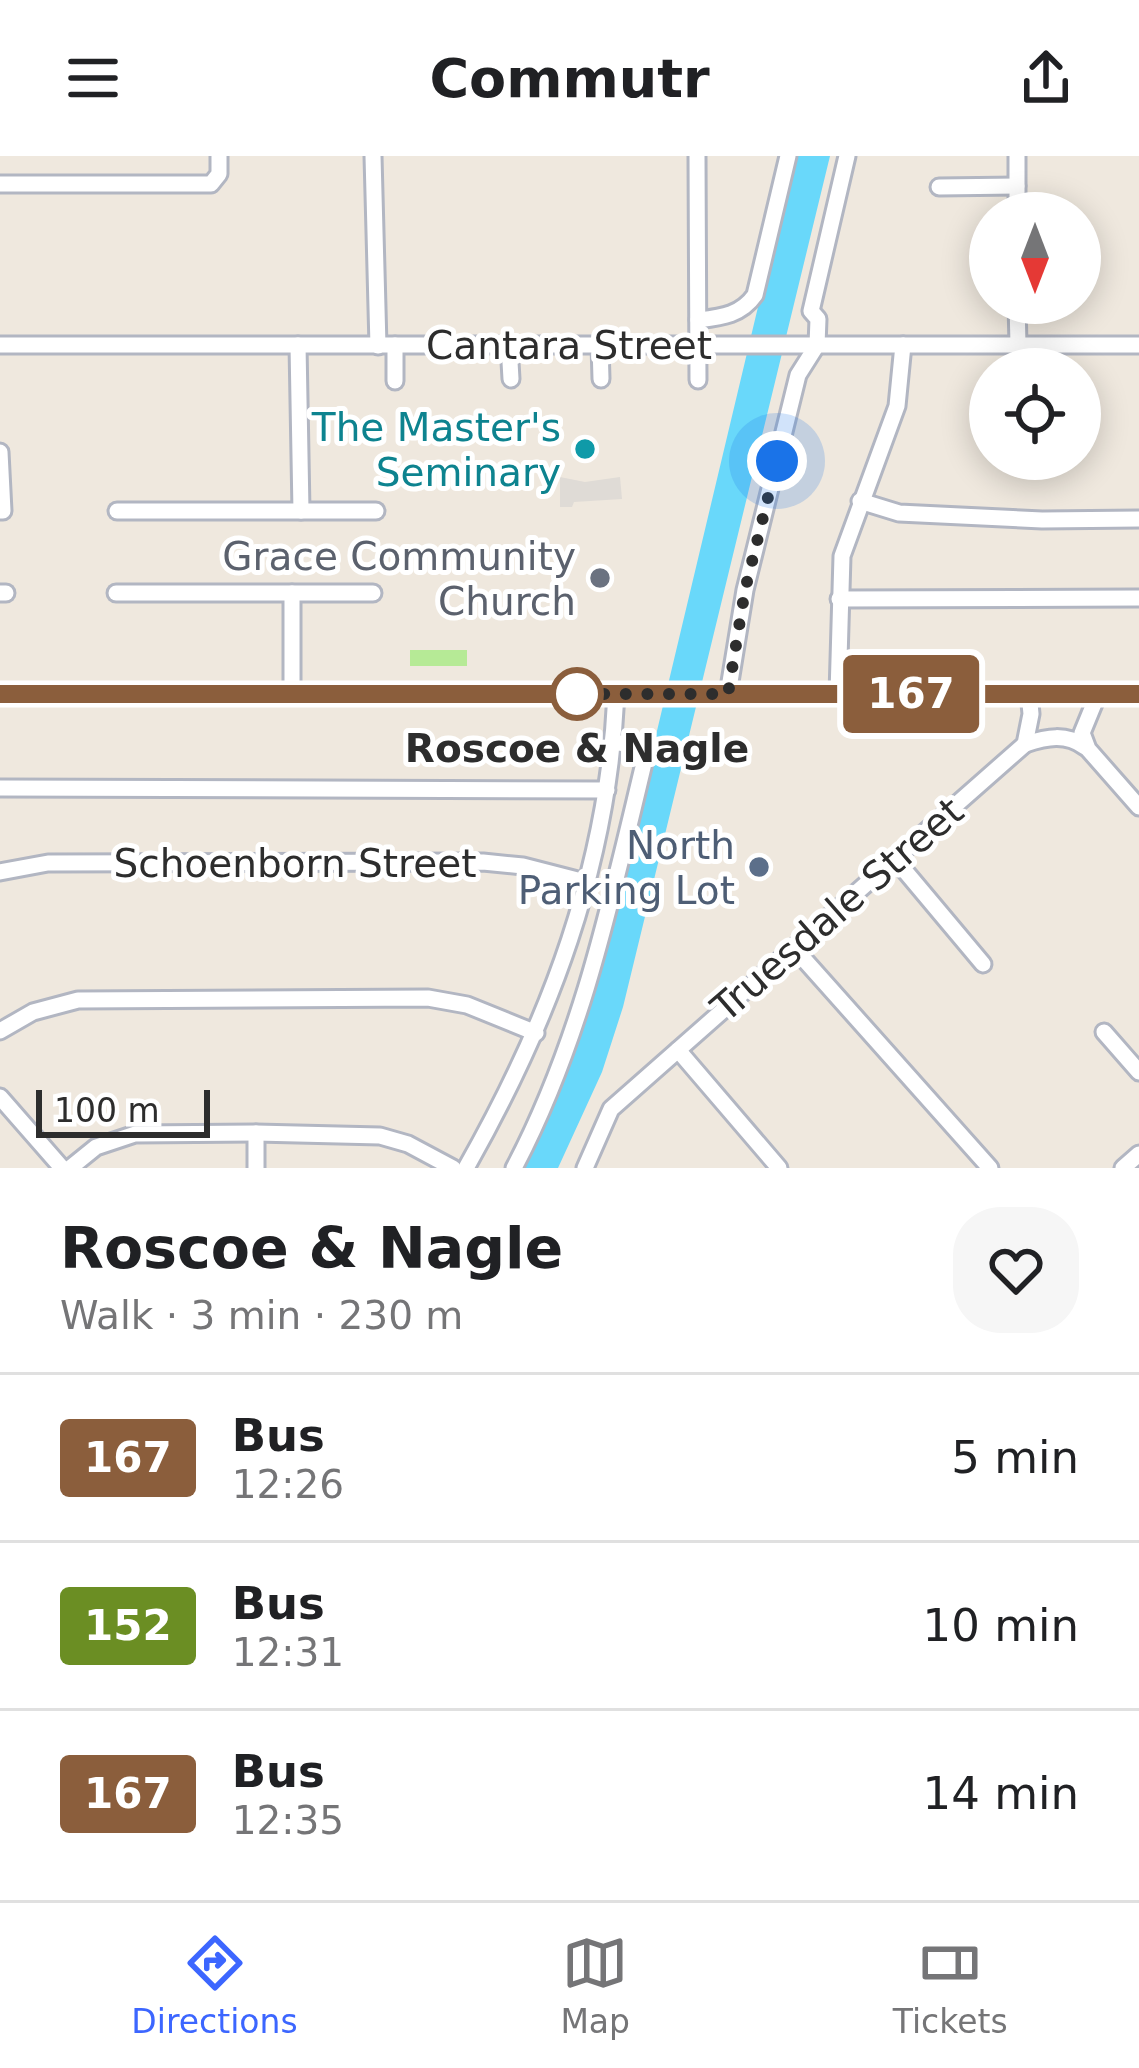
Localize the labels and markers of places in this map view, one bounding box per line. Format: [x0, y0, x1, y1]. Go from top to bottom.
place label: The Master's Seminary [311, 405, 561, 495]
marker: The Master's Seminary [572, 436, 598, 462]
place label: Grace Community Church [222, 534, 576, 624]
marker: Grace Community Church [587, 565, 613, 591]
marker: Roscoe & Nagle [552, 669, 602, 719]
place label: Roscoe & Nagle [405, 726, 749, 771]
place label: North Parking Lot [518, 823, 735, 913]
marker: North Parking Lot [746, 854, 772, 880]

